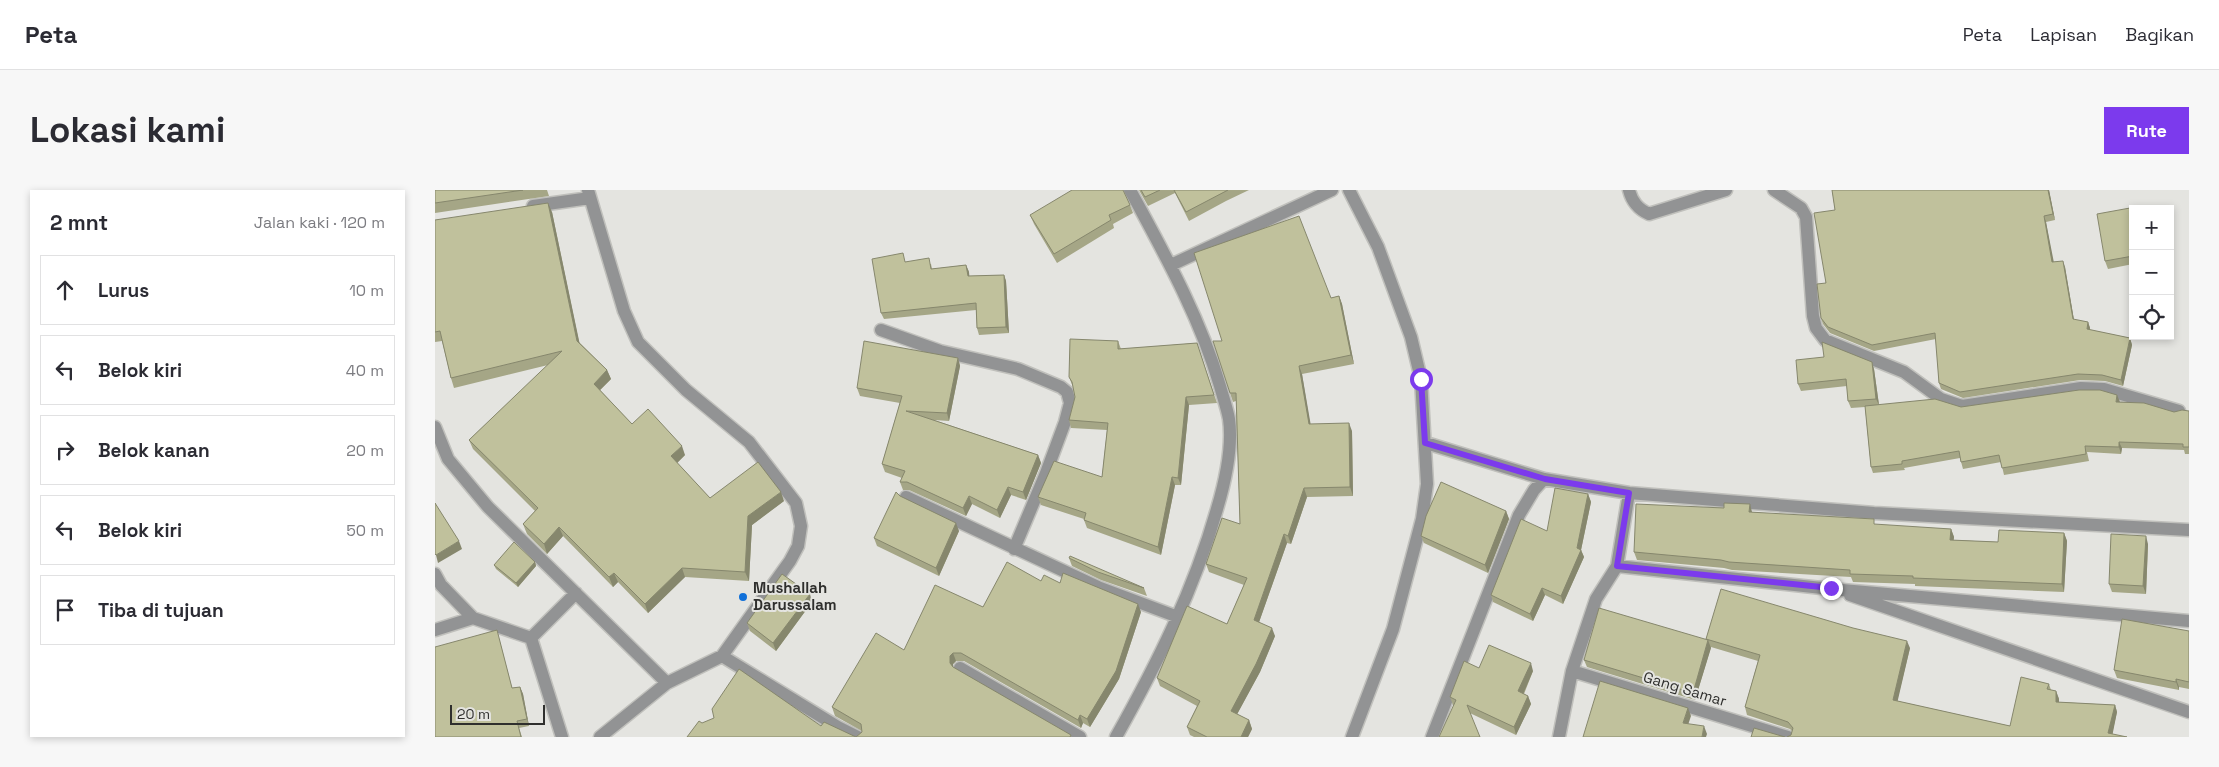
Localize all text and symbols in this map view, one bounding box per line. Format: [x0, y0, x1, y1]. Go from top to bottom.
text: Peta [25, 19, 78, 50]
text: Peta [1963, 23, 2002, 46]
text: Lapisan [2030, 23, 2097, 46]
text: Bagikan [2125, 23, 2194, 46]
button: Rute [2104, 107, 2189, 154]
text: Lokasi kami [30, 108, 225, 152]
map controls [2129, 205, 2174, 340]
button: + [2129, 205, 2174, 250]
text: 2 mnt [50, 209, 108, 236]
text: Jalan kaki · 120 m [254, 212, 385, 233]
button: − [2129, 250, 2174, 295]
icon: ahead [51, 276, 79, 304]
text: Lurus [98, 278, 149, 303]
text: 10 m [349, 280, 384, 301]
button: locate [2129, 295, 2174, 340]
icon: left [51, 356, 79, 384]
text: Belok kiri [98, 358, 182, 383]
text: 40 m [346, 360, 384, 381]
route start [1410, 368, 1433, 391]
icon: right [51, 436, 79, 464]
text: Belok kanan [98, 438, 210, 463]
text: 20 m [346, 440, 384, 461]
icon: left [51, 516, 79, 544]
text: Belok kiri [98, 518, 182, 543]
text: 50 m [346, 520, 384, 541]
route end [1820, 577, 1843, 600]
place label: Mushallah Darussalam [753, 578, 837, 614]
marker: Mushallah Darussalam [737, 591, 749, 603]
icon: arrive [51, 596, 79, 624]
text: Tiba di tujuan [98, 598, 224, 623]
street label: Gang Samar [1641, 667, 1729, 710]
scale bar [450, 702, 545, 725]
text: 20 m [457, 705, 490, 723]

